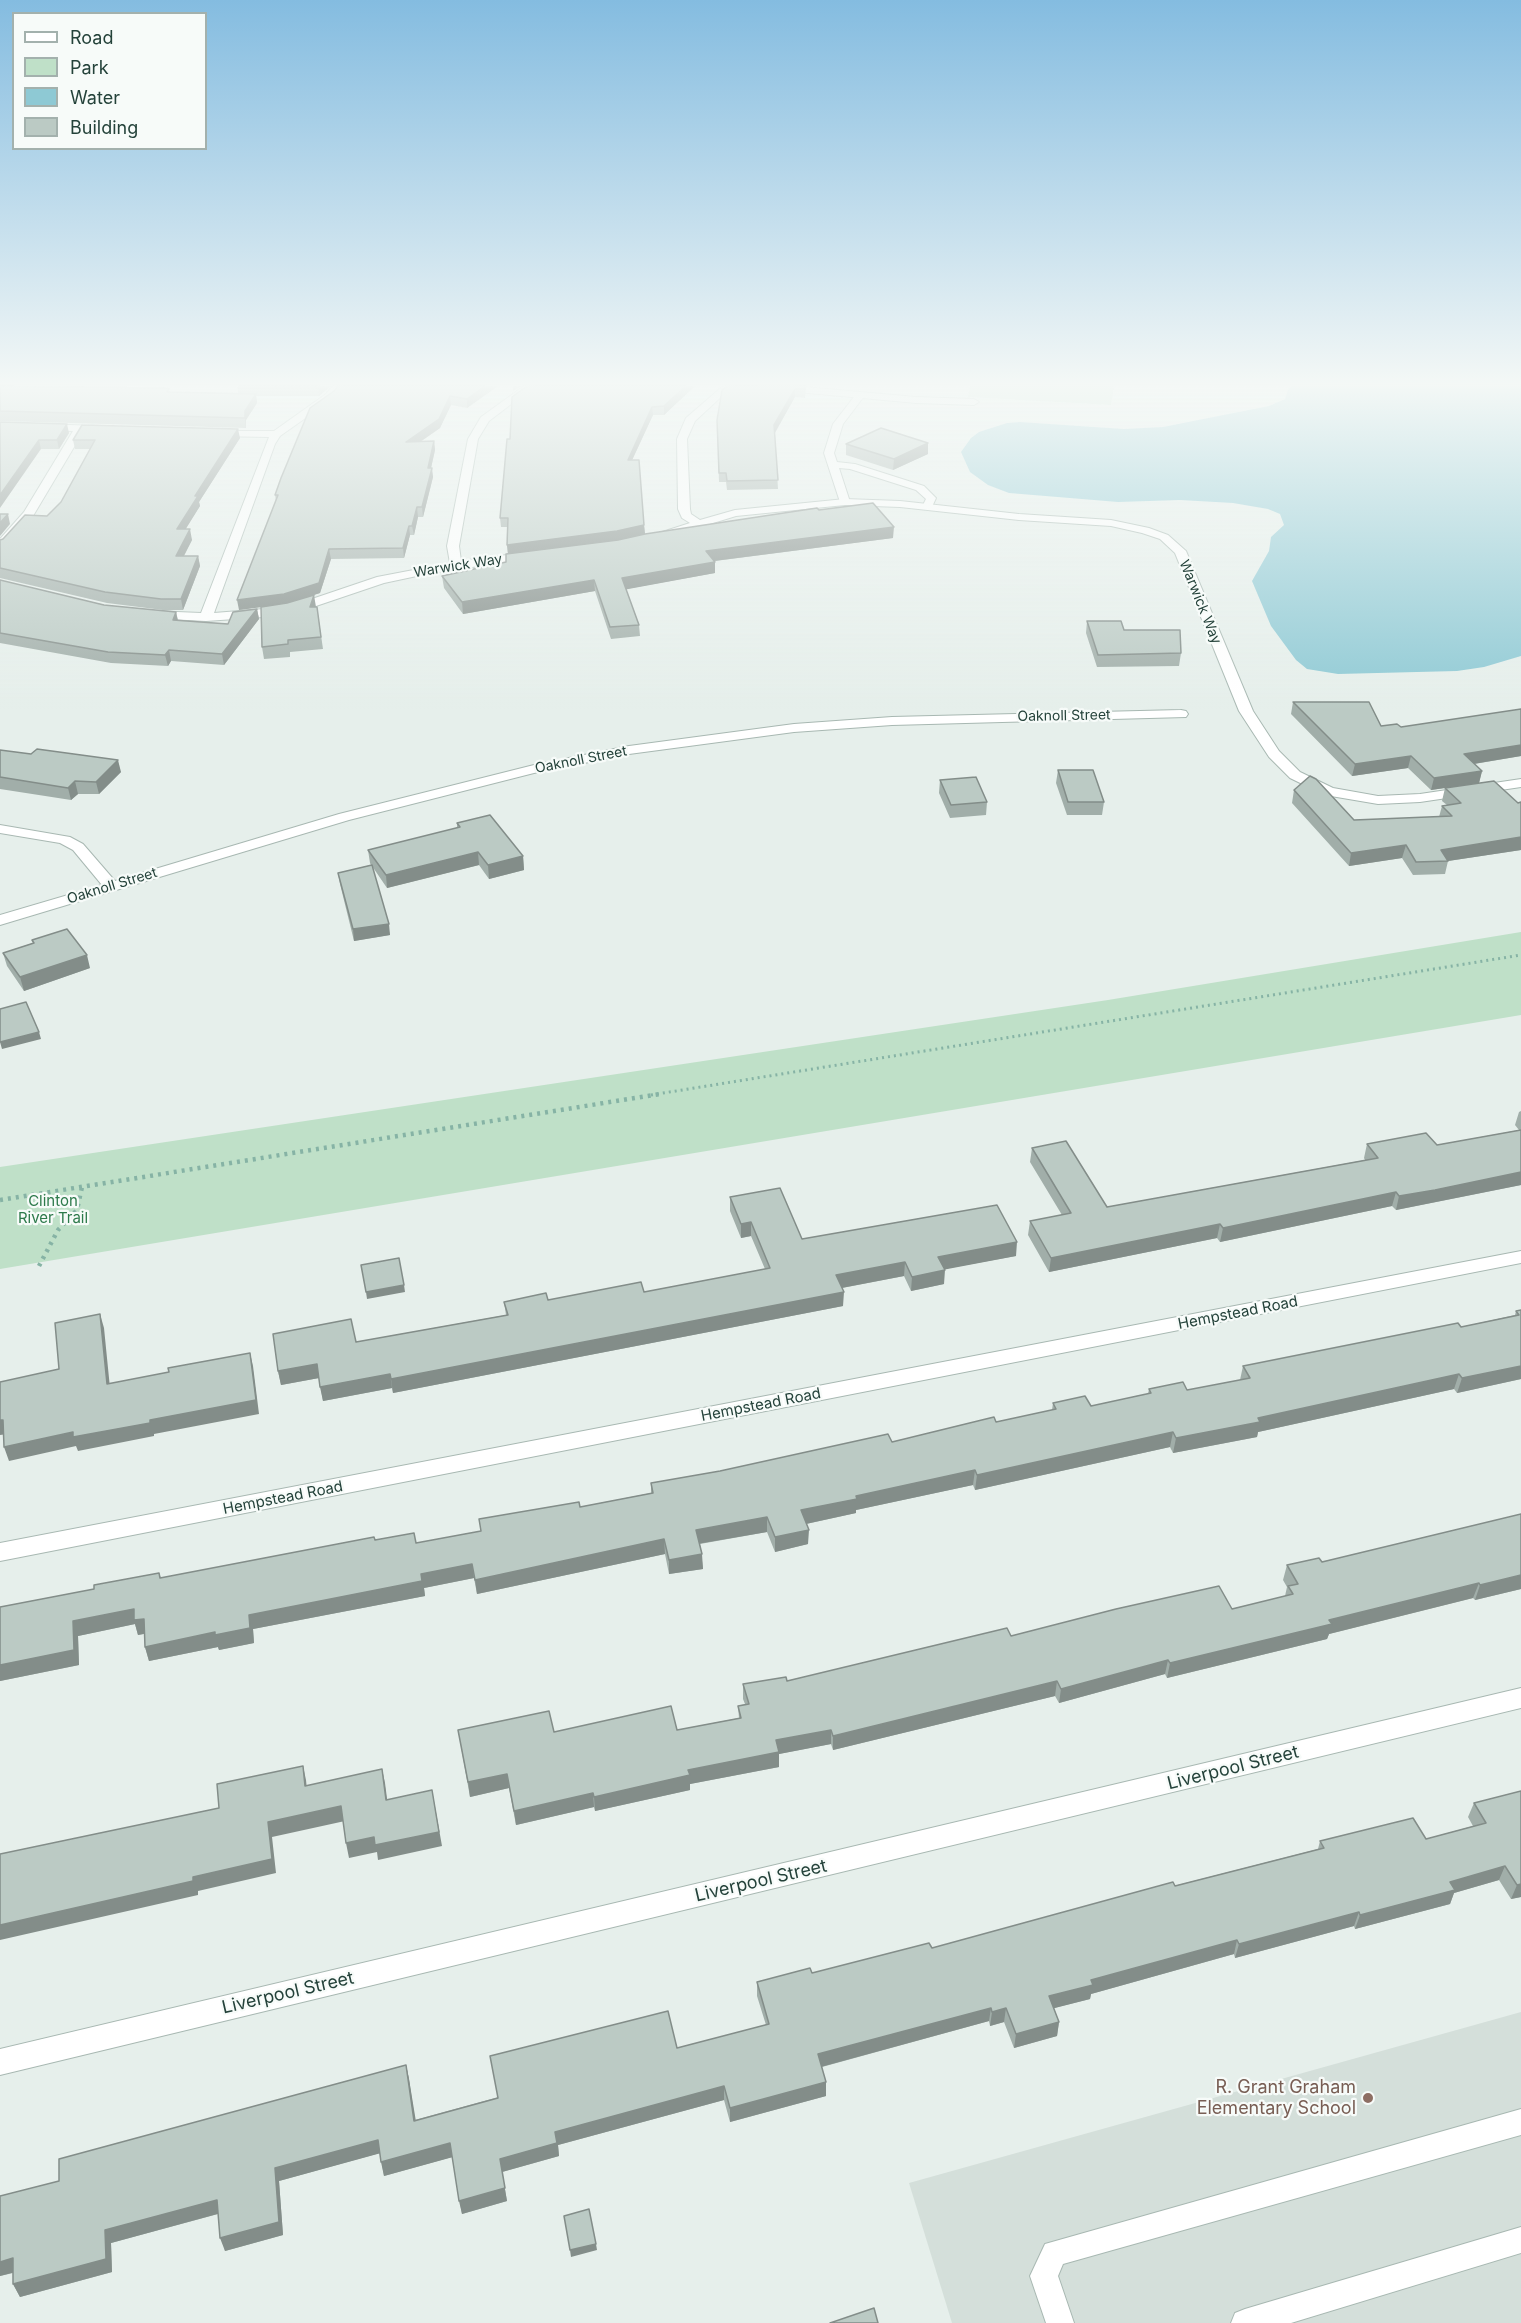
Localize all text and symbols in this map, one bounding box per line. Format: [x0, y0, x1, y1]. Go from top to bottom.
legend [12, 12, 207, 150]
text: Road [70, 27, 113, 48]
text: Park [70, 57, 109, 78]
text: Water [70, 87, 120, 108]
text: Building [70, 117, 138, 138]
street label: Warwick Way [413, 551, 503, 581]
street label: Warwick Way [1175, 557, 1225, 647]
street label: Oaknoll Street [1017, 707, 1111, 725]
street label: Oaknoll Street [534, 743, 628, 777]
street label: Oaknoll Street [65, 864, 159, 908]
park label: Clinton River Trail [18, 1192, 88, 1227]
street label: Hempstead Road [1177, 1293, 1299, 1333]
street label: Hempstead Road [700, 1385, 822, 1425]
street label: Hempstead Road [222, 1478, 344, 1518]
street label: Liverpool Street [1165, 1741, 1301, 1795]
street label: Liverpool Street [693, 1855, 829, 1907]
street label: Liverpool Street [220, 1967, 356, 2019]
place label: R. Grant Graham Elementary School [1197, 2077, 1356, 2120]
marker: R. Grant Graham Elementary School [1361, 2091, 1375, 2105]

